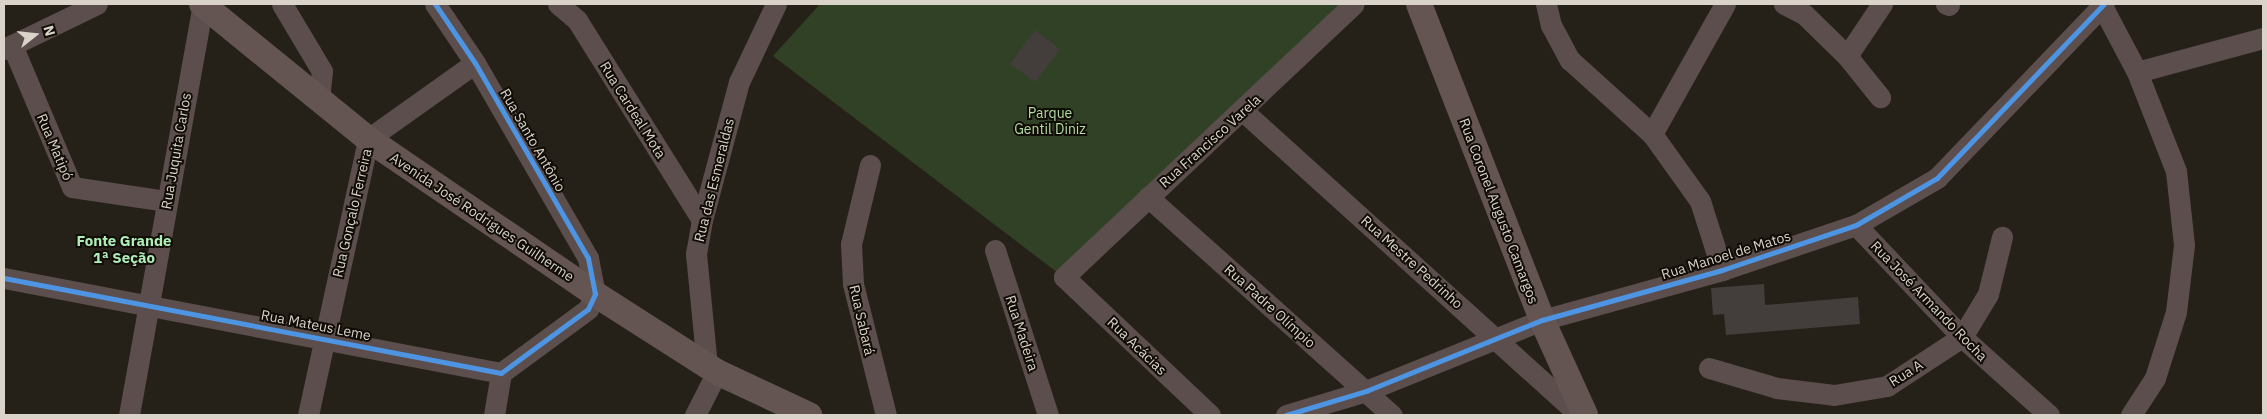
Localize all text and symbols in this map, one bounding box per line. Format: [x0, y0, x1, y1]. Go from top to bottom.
north arrow [10, 10, 60, 60]
text: N [39, 24, 59, 38]
street label: Rua Cardeal Mota [596, 59, 670, 161]
street label: Rua Santo Antônio [497, 85, 569, 195]
street label: Rua Francisco Varela [1156, 91, 1264, 191]
street label: Rua Juquita Carlos [157, 92, 195, 210]
park label: Parque Gentil Diniz [1014, 105, 1086, 138]
street label: Rua Matipó [33, 111, 77, 183]
street label: Rua das Esmeraldas [690, 116, 738, 244]
street label: Rua Coronel Augusto Camargos [1456, 116, 1542, 306]
street label: Rua Gonçalo Ferreira [329, 147, 375, 279]
street label: Avenida José Rodrigues Guilherme [387, 149, 577, 285]
street label: Rua Mestre Pedrinho [1358, 212, 1466, 312]
street label: Rua Manoel de Matos [1659, 227, 1793, 283]
district label: Fonte Grande 1ª Seção [76, 231, 172, 266]
street label: Rua José Armando Rocha [1867, 237, 1991, 365]
street label: Rua Padre Olímpio [1221, 261, 1319, 351]
street label: Rua Sabará [846, 283, 878, 357]
street label: Rua Madeira [1002, 293, 1042, 373]
street label: Rua Mateus Leme [260, 306, 372, 344]
street label: Rua Acácias [1104, 314, 1170, 378]
street label: Rua A [1886, 356, 1926, 390]

